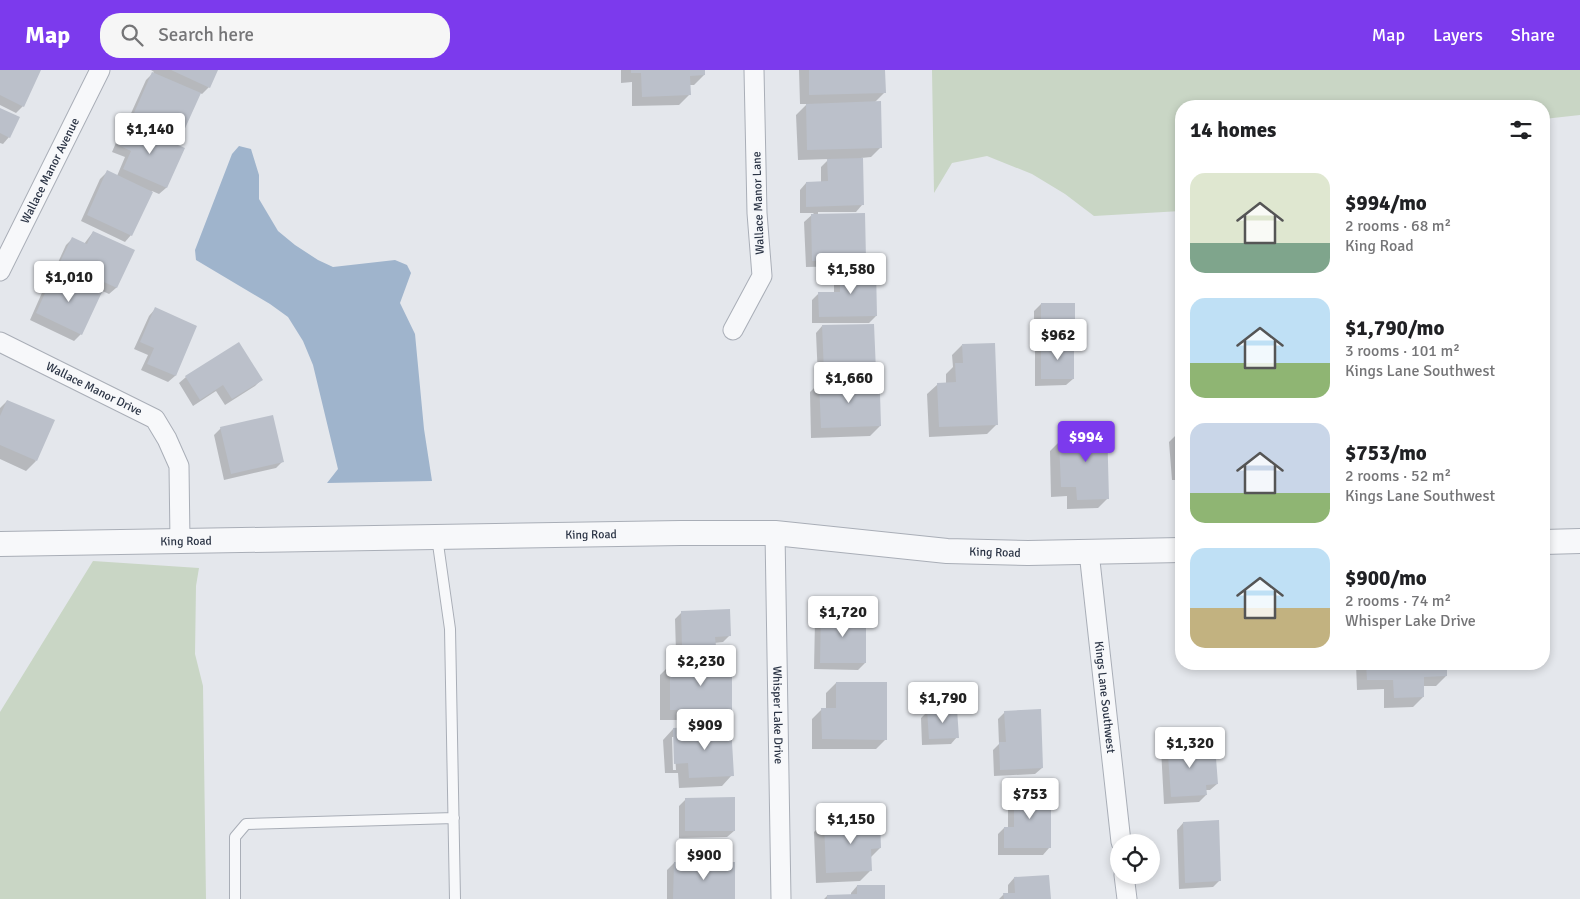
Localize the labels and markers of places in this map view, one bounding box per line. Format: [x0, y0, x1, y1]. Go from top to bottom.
pin: $1,140 [109, 112, 191, 155]
pin: $1,580 [810, 252, 892, 295]
pin: $1,010 [28, 260, 110, 303]
pin: $962 [1028, 318, 1088, 361]
pin: $1,660 [808, 362, 890, 404]
pin: $994 [1056, 420, 1116, 463]
pin: $1,720 [802, 596, 884, 638]
pin: $2,230 [660, 644, 742, 687]
pin: $1,790 [902, 682, 984, 724]
pin: $909 [675, 708, 735, 751]
pin: $1,320 [1149, 726, 1231, 769]
pin: $753 [1000, 778, 1060, 820]
pin: $1,150 [810, 802, 892, 845]
pin: $900 [674, 838, 734, 881]

